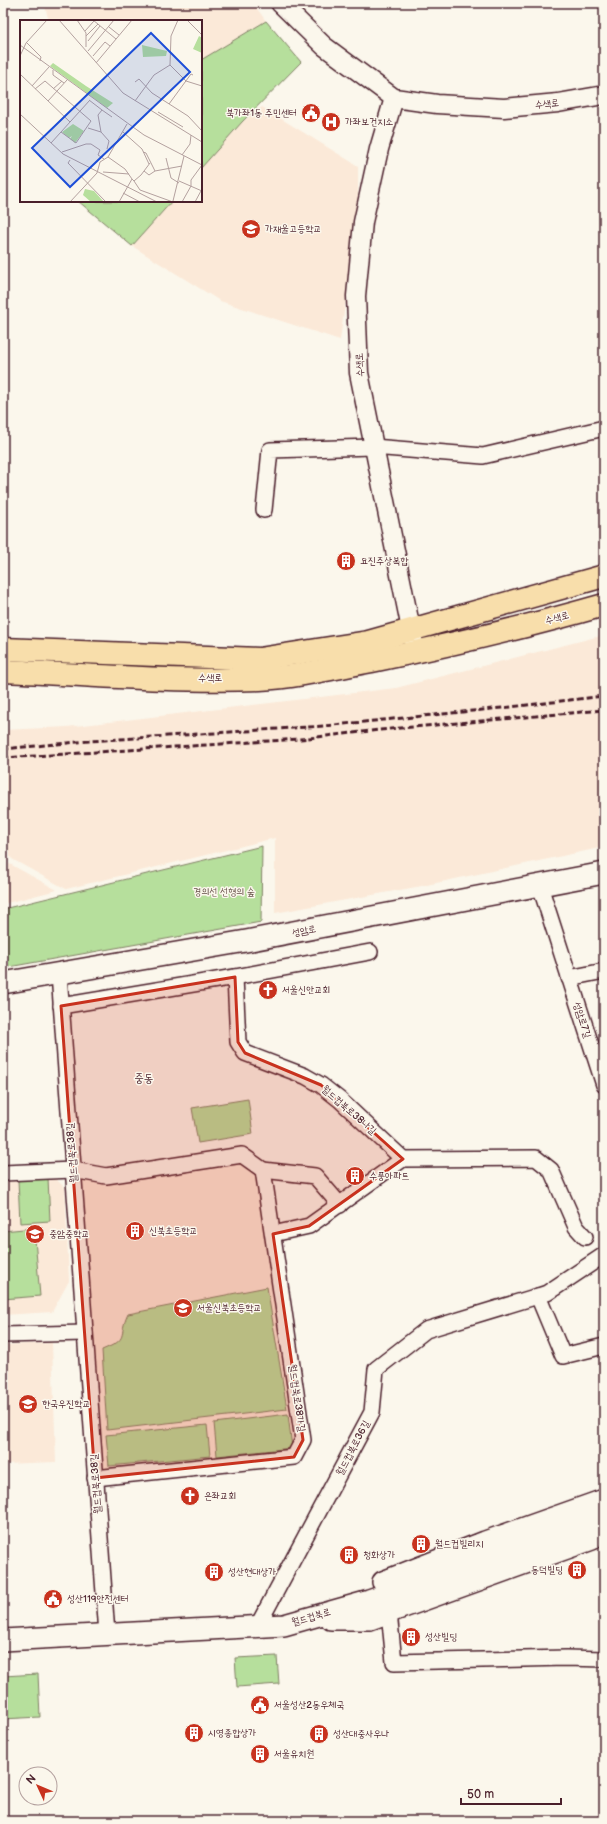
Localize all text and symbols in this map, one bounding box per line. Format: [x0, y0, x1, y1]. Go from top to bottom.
inset map [20, 20, 202, 202]
street label: 수색로 [534, 97, 560, 111]
public building icon: 북가좌1동 주민센터 [300, 102, 322, 124]
place label: 북가좌1동 주민센터 [226, 107, 297, 119]
hospital icon: 가좌보건지소 [320, 111, 342, 133]
place label: 가좌보건지소 [345, 116, 393, 128]
school or university icon: 가재울고등학교 [240, 218, 262, 240]
place label: 가재울고등학교 [265, 223, 321, 235]
street label: 수색로 [353, 353, 367, 377]
building icon: 요진주상복합 [335, 550, 357, 572]
place label: 요진주상복합 [360, 555, 409, 567]
street label: 수색로 [544, 609, 570, 627]
street label: 수색로 [198, 672, 222, 684]
park label: 경의선 선형의 숲 [193, 886, 255, 898]
street label: 성암로 [291, 923, 317, 939]
church icon: 서울신안교회 [257, 979, 279, 1001]
place label: 서울신안교회 [282, 984, 330, 996]
street label: 성암로7길 [571, 1000, 593, 1040]
district label: 중동 [134, 1071, 154, 1086]
street label: 월드컵북로38나길 [319, 1083, 379, 1137]
street label: 월드컵북로38길 [64, 1123, 80, 1183]
building icon: 수풍아파트 [344, 1165, 366, 1187]
place label: 수풍아파트 [369, 1170, 409, 1182]
building icon: 신북초등학교 [124, 1220, 146, 1242]
school or university icon: 중암중학교 [24, 1223, 46, 1245]
place label: 신북초등학교 [149, 1225, 197, 1237]
place label: 중암중학교 [49, 1228, 89, 1240]
school or university icon: 서울신북초등학교 [172, 1297, 194, 1319]
place label: 서울신북초등학교 [197, 1302, 261, 1314]
street label: 월드컵북로38가길 [286, 1363, 308, 1433]
school or university icon: 한국우진학교 [17, 1393, 39, 1415]
place label: 한국우진학교 [42, 1398, 90, 1410]
street label: 월드컵북로36길 [333, 1418, 373, 1478]
street label: 월드컵북로38길 [88, 1454, 104, 1514]
church icon: 은좌교회 [179, 1485, 201, 1507]
place label: 은좌교회 [204, 1490, 236, 1502]
building icon: 월드컵빌리지 [410, 1533, 432, 1555]
place label: 월드컵빌리지 [435, 1538, 483, 1550]
building icon: 청화상가 [338, 1544, 360, 1566]
place label: 청화상가 [363, 1549, 395, 1561]
building icon: 동덕빌딩 [566, 1559, 588, 1581]
building icon: 성산현대상가 [203, 1561, 225, 1583]
place label: 동덕빌딩 [531, 1564, 563, 1576]
place label: 성산현대상가 [228, 1566, 276, 1578]
public building icon: 성산119안전센터 [42, 1588, 64, 1610]
place label: 성산119안전센터 [67, 1593, 129, 1605]
street label: 월드컵북로 [290, 1606, 332, 1628]
building icon: 성산빌딩 [400, 1626, 422, 1648]
place label: 성산빌딩 [425, 1631, 457, 1643]
public building icon: 서울성산2동우체국 [249, 1694, 271, 1716]
place label: 서울성산2동우체국 [274, 1699, 344, 1711]
building icon: 시영종합상가 [183, 1722, 205, 1744]
building icon: 성산대중사우나 [308, 1723, 330, 1745]
place label: 시영종합상가 [208, 1727, 256, 1739]
place label: 성산대중사우나 [333, 1728, 389, 1740]
building icon: 서울유치원 [249, 1743, 271, 1765]
place label: 서울유치원 [274, 1748, 314, 1760]
north arrow [18, 1766, 58, 1806]
text: N [24, 1772, 39, 1787]
scale bar [461, 1780, 561, 1806]
text: 50 m [467, 1787, 494, 1802]

